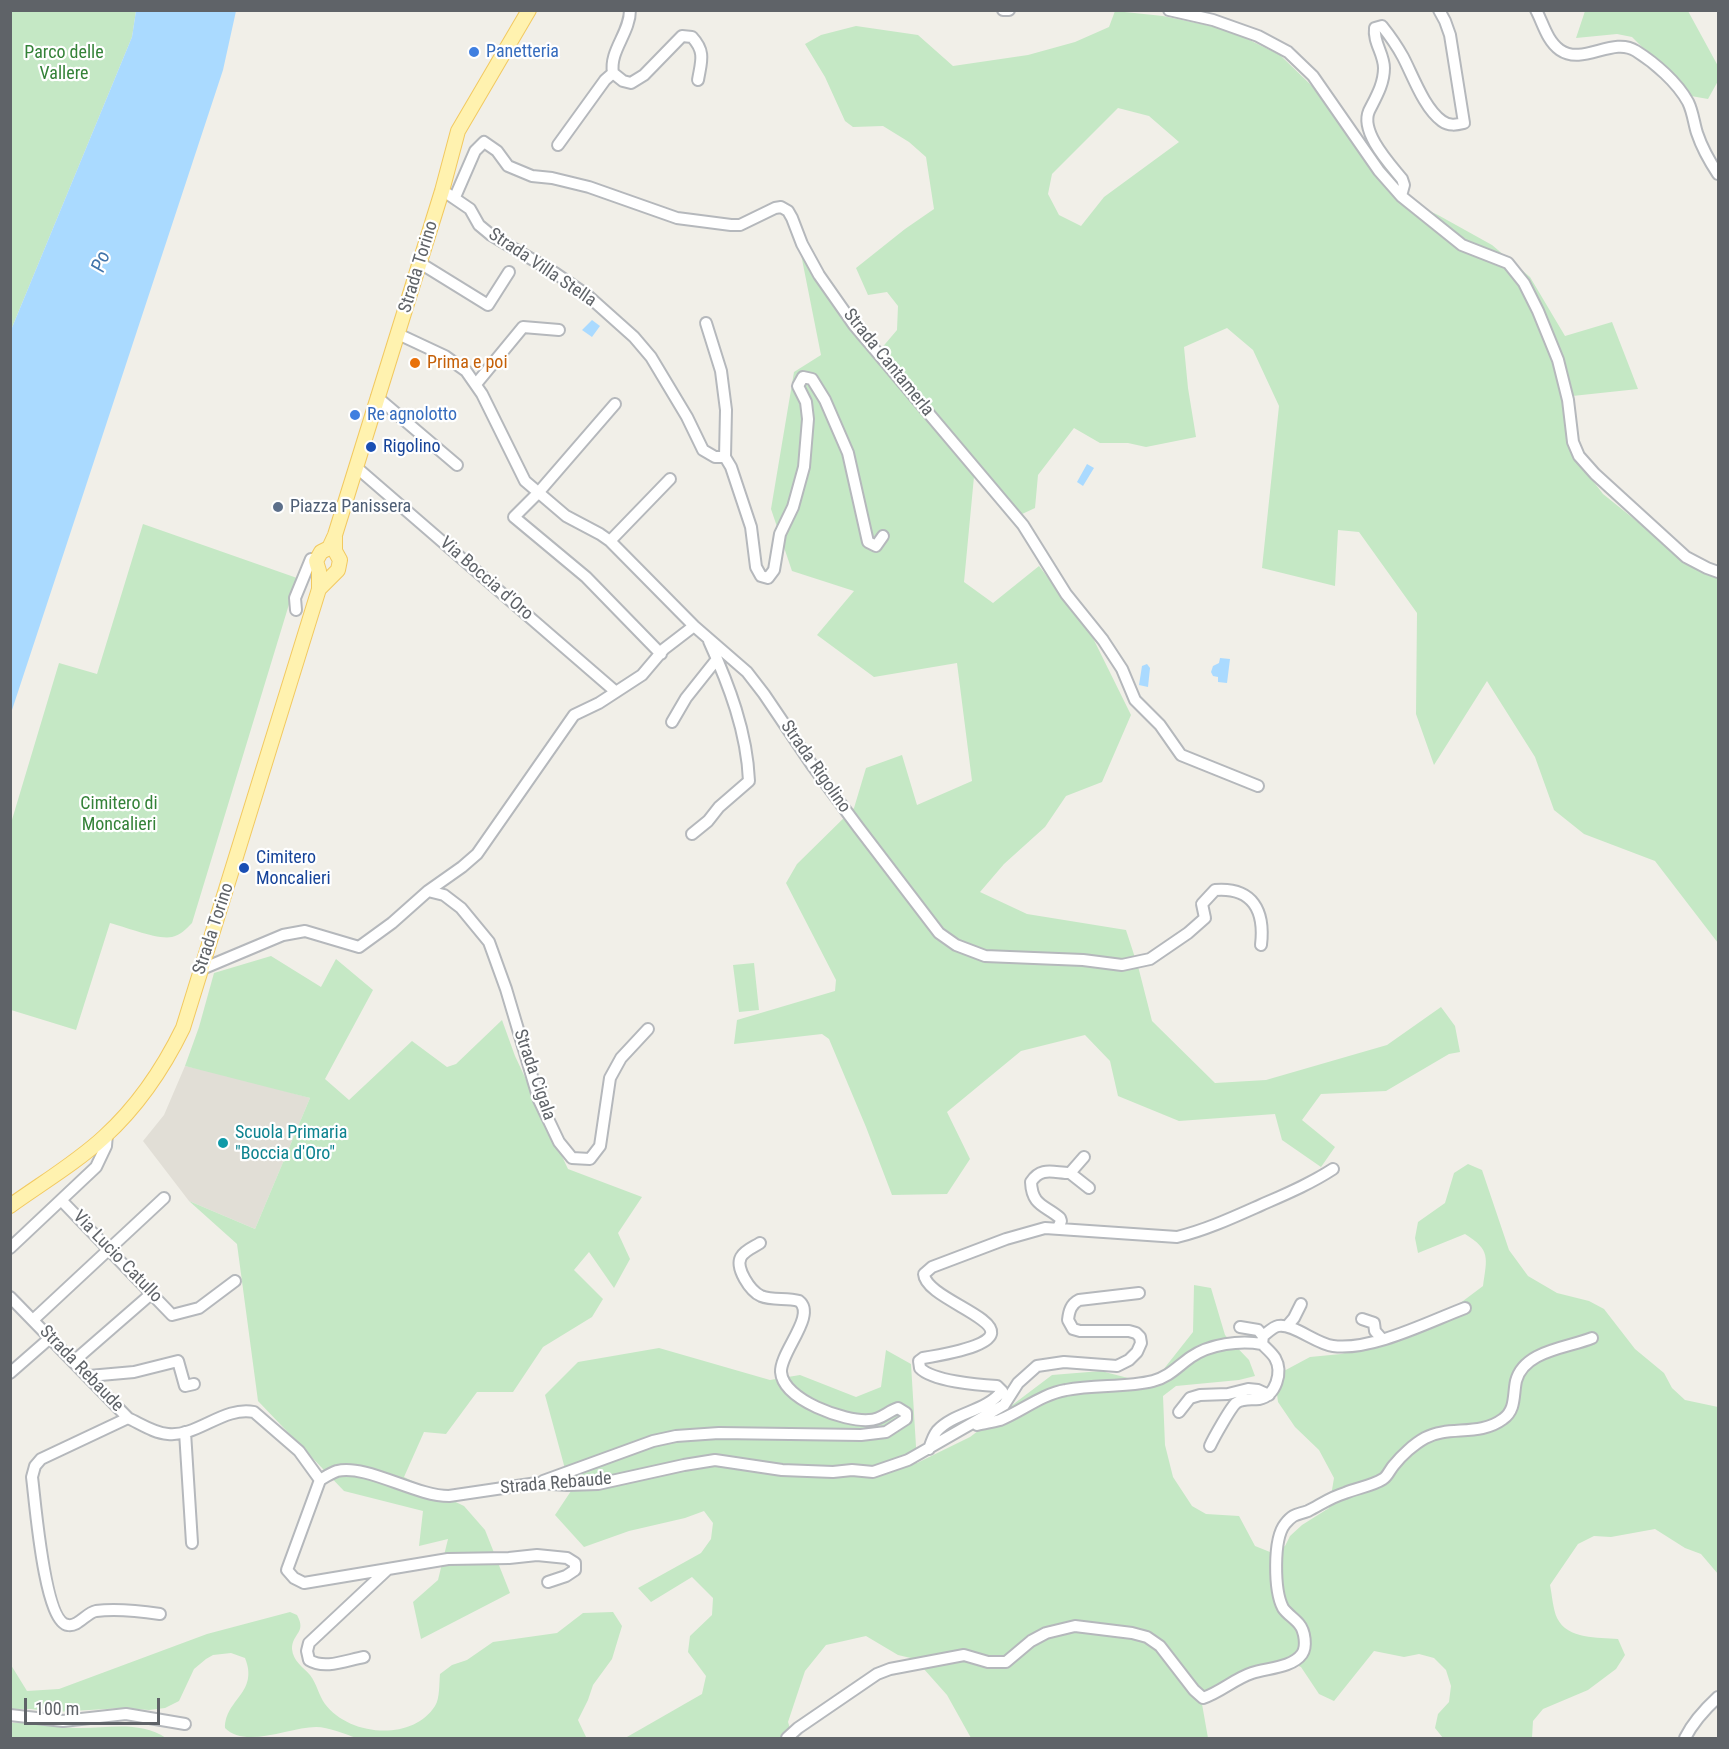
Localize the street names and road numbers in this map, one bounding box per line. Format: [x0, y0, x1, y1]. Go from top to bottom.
street label: Strada Torino [395, 218, 443, 316]
street label: Strada Villa Stella [484, 224, 600, 312]
street label: Strada Cantamerla [838, 305, 938, 421]
street label: Via Boccia d'Oro [435, 533, 537, 625]
street label: Strada Rigolino [775, 717, 855, 817]
street label: Strada Torino [189, 880, 239, 978]
street label: Strada Cigala [508, 1027, 560, 1123]
street label: Via Lucio Catullo [68, 1206, 166, 1308]
street label: Strada Rebaude [34, 1321, 128, 1417]
street label: Strada Rebaude [499, 1468, 613, 1500]

